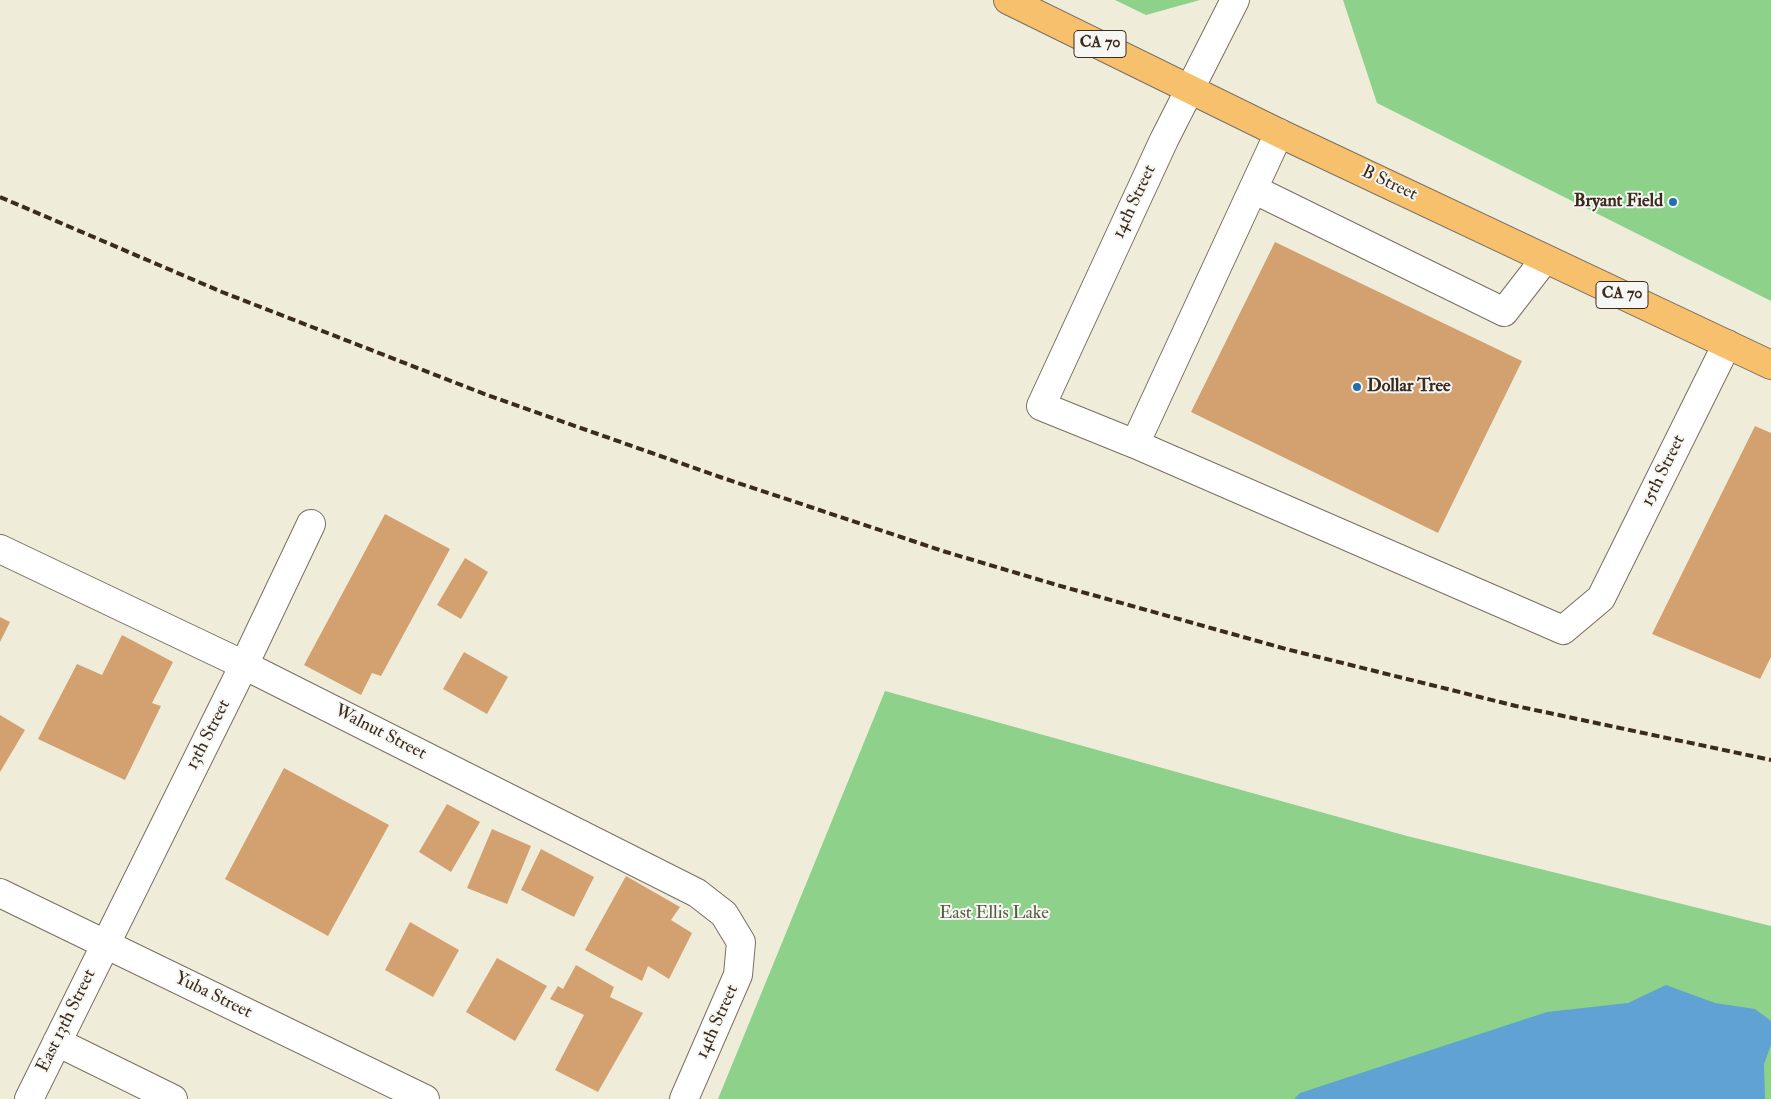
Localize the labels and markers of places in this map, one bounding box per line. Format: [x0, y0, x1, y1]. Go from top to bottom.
place label: Bryant Field [1574, 191, 1663, 213]
marker: Bryant Field [1667, 196, 1679, 208]
place label: Dollar Tree [1367, 376, 1450, 398]
marker: Dollar Tree [1351, 381, 1363, 393]

